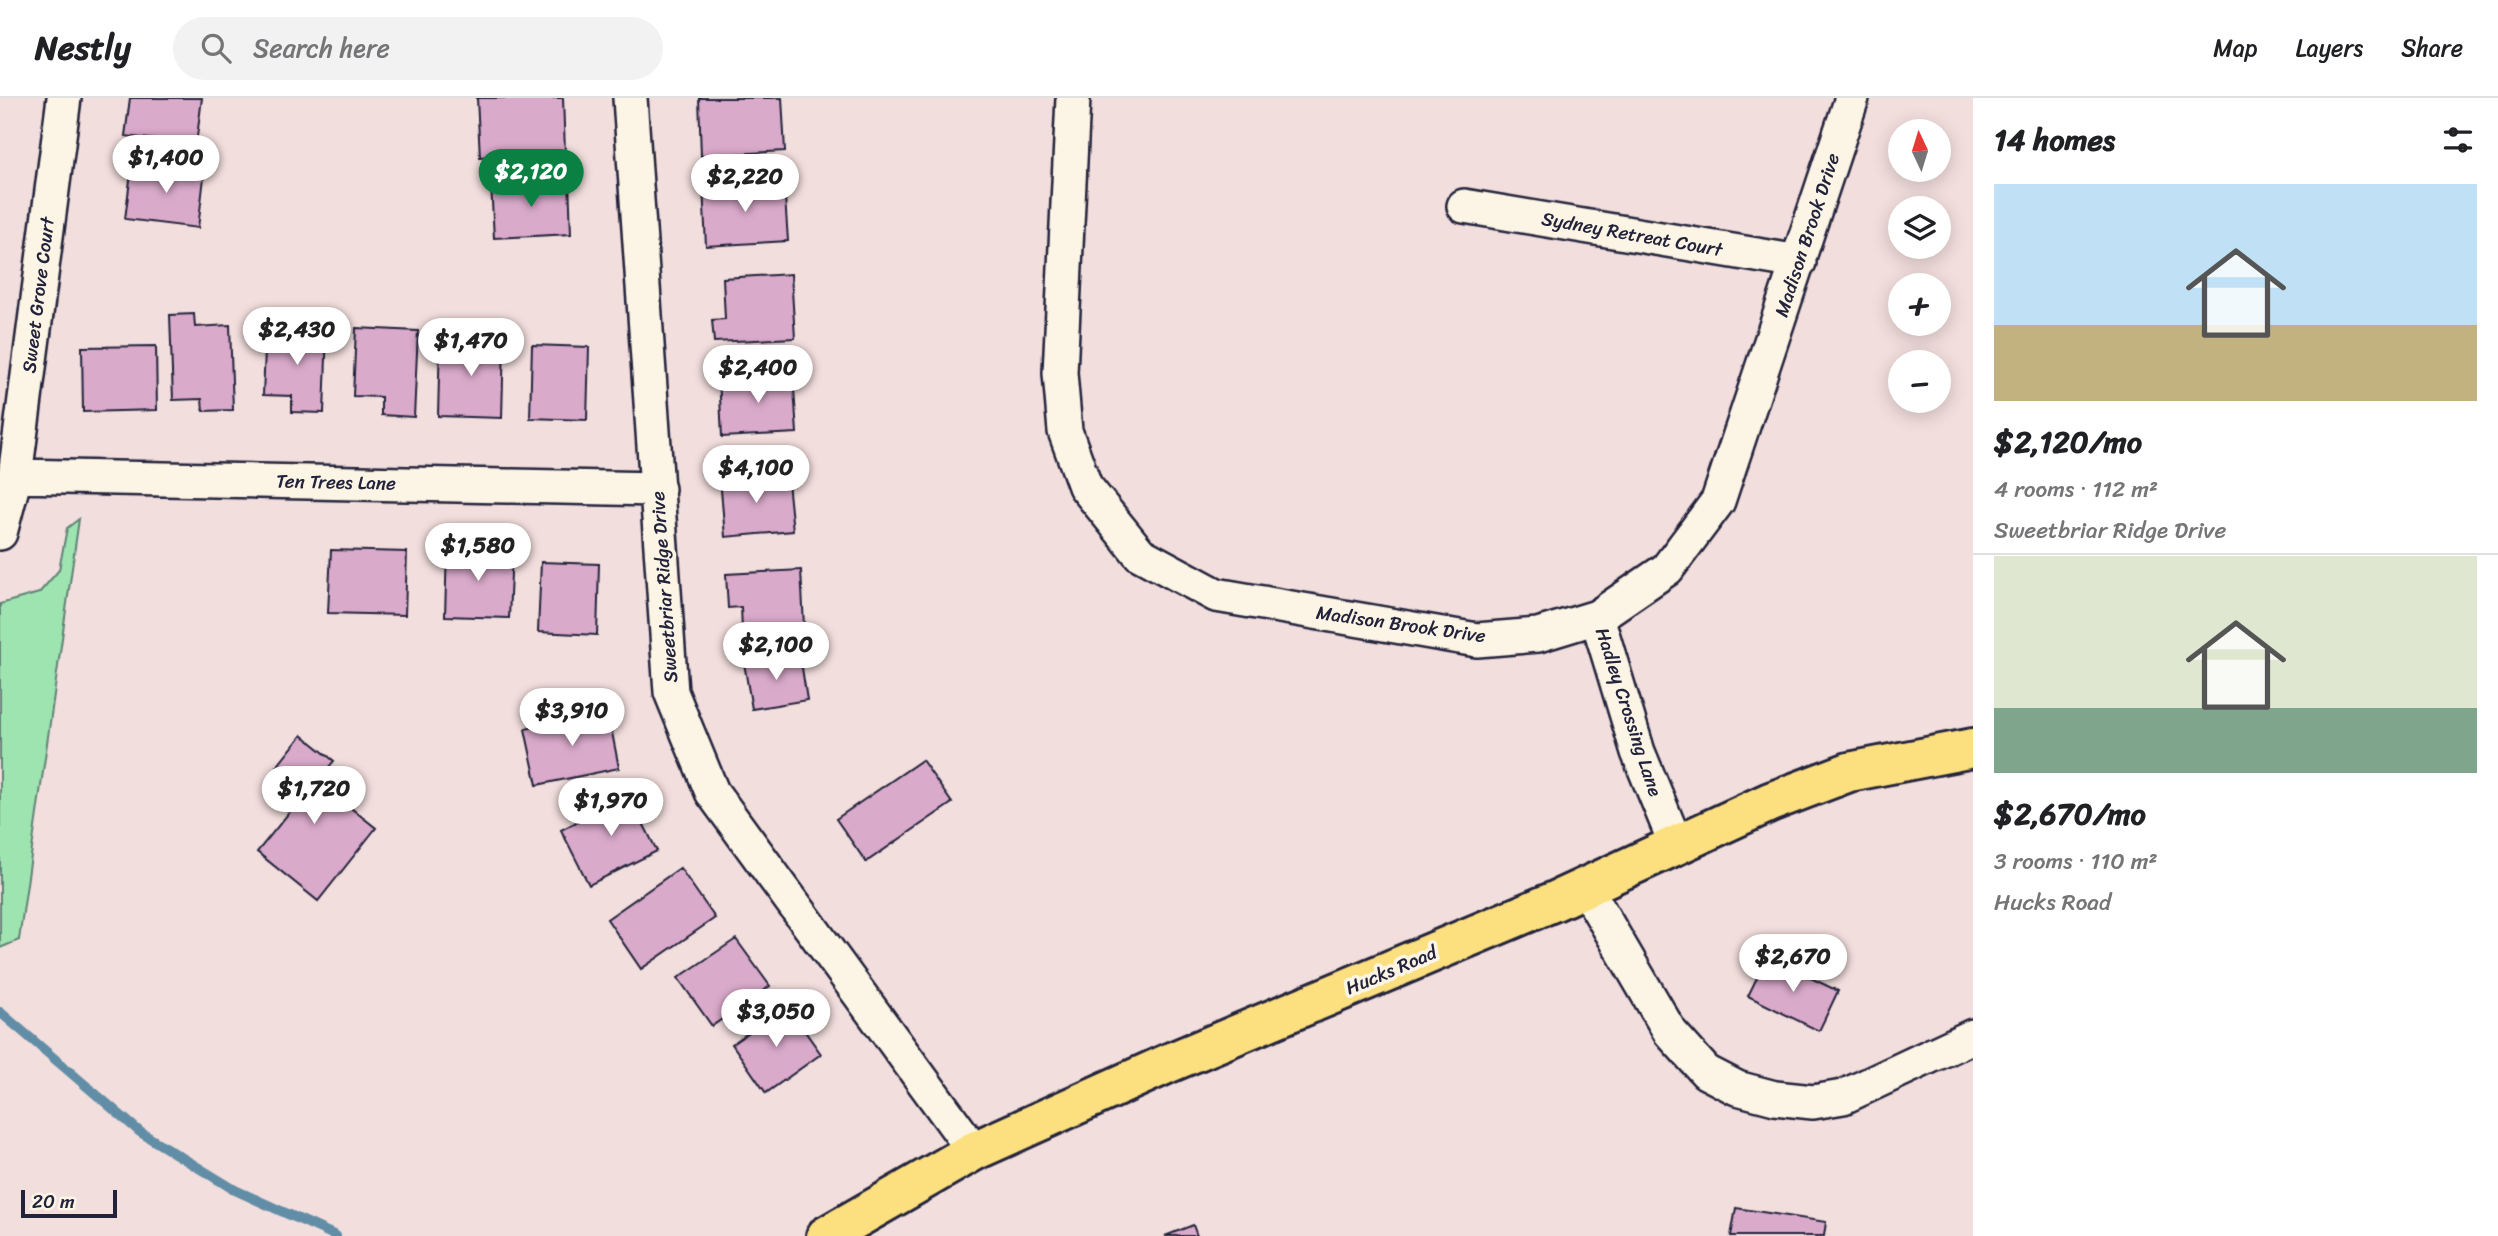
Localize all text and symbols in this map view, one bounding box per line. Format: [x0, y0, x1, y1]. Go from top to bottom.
search box [173, 17, 663, 80]
text: Nestly [35, 19, 131, 77]
text: Search here [253, 25, 390, 71]
text: Map [2213, 27, 2258, 69]
text: Layers [2296, 27, 2363, 69]
text: Share [2401, 27, 2463, 69]
icon: search [197, 29, 235, 67]
text: 14 homes [1994, 113, 2115, 167]
north arrow [1888, 119, 1951, 182]
map controls [1888, 119, 1951, 413]
icon: filters [2439, 121, 2477, 159]
pin: $1,400 [109, 136, 223, 195]
text: $1,400 [129, 137, 203, 178]
street label: Madison Brook Drive [1765, 148, 1849, 321]
pin: $2,120 [474, 150, 588, 209]
text: $2,120 [495, 151, 567, 192]
pin: $2,220 [688, 155, 802, 214]
text: $2,220 [707, 156, 783, 197]
button: layers [1888, 196, 1951, 259]
street label: Sydney Retreat Court [1539, 202, 1726, 266]
street label: Sweet Grove Court [12, 214, 64, 375]
icon: home [2173, 230, 2299, 356]
button: + [1888, 273, 1951, 336]
pin: $2,430 [240, 308, 354, 367]
text: $2,430 [259, 309, 335, 350]
pin: $1,470 [414, 318, 528, 378]
text: $1,470 [434, 320, 508, 361]
pin: $2,400 [701, 345, 815, 405]
text: $2,400 [719, 347, 797, 388]
button: − [1888, 350, 1951, 413]
text: $2,120/mo [1994, 415, 2142, 469]
pin: $4,100 [699, 446, 813, 505]
text: $4,100 [719, 447, 793, 488]
street label: Ten Trees Lane [276, 464, 396, 500]
text: 4 rooms · 112 m² [1994, 469, 2158, 510]
street label: Sweetbriar Ridge Drive [641, 490, 687, 684]
text: Sweetbriar Ridge Drive [1994, 510, 2226, 551]
pin: $1,580 [421, 524, 535, 583]
text: $1,580 [441, 525, 515, 566]
street label: Madison Brook Drive [1314, 596, 1488, 652]
icon: home [2173, 602, 2299, 728]
pin: $2,100 [719, 622, 833, 682]
street label: Hadley Crossing Lane [1586, 623, 1672, 801]
text: $2,100 [739, 624, 813, 665]
pin: $3,910 [515, 688, 629, 748]
text: $3,910 [536, 690, 608, 731]
pin: $1,720 [257, 766, 371, 826]
text: $1,720 [278, 768, 350, 809]
pin: $1,970 [554, 778, 668, 838]
text: $1,970 [574, 780, 648, 821]
text: $2,670/mo [1994, 787, 2146, 841]
text: 3 rooms · 110 m² [1994, 841, 2158, 882]
text: Hucks Road [1994, 882, 2111, 923]
pin: $2,670 [1736, 934, 1850, 994]
street label: Hucks Road [1340, 935, 1444, 1004]
text: $2,670 [1755, 936, 1831, 977]
pin: $3,050 [719, 990, 833, 1049]
text: $3,050 [737, 991, 815, 1032]
text: 20 m [32, 1185, 75, 1218]
scale bar [21, 1187, 117, 1219]

